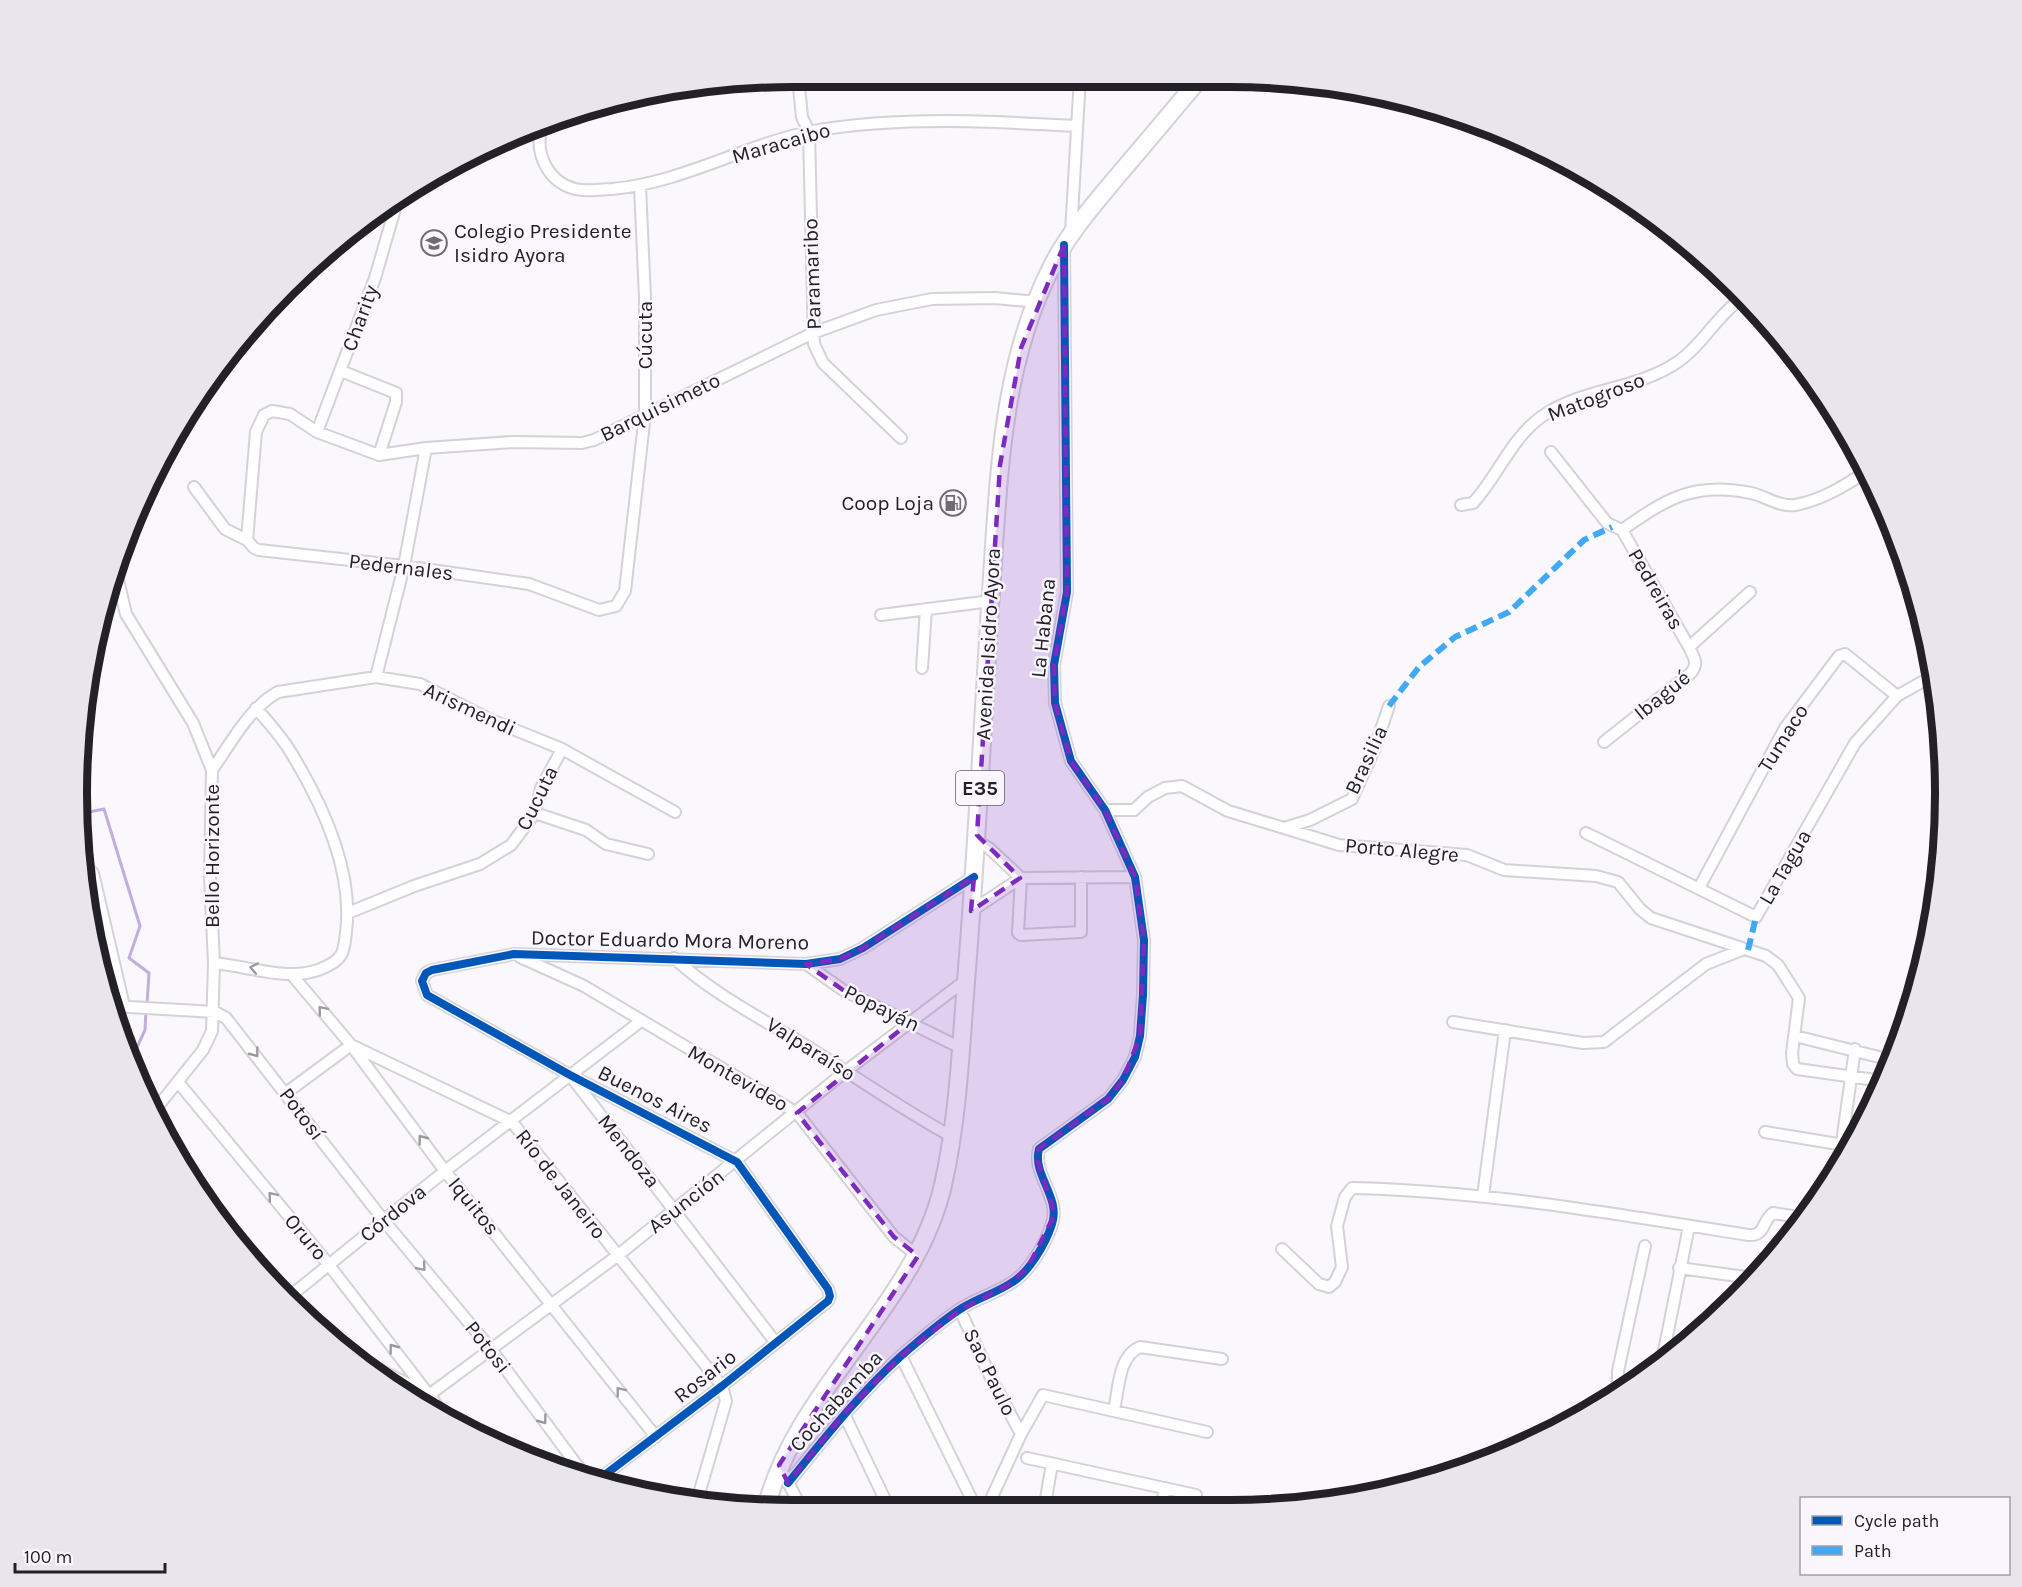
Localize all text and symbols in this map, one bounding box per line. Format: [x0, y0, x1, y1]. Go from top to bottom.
street label: Maracaibo [729, 118, 833, 168]
street label: Paramaribo [798, 218, 826, 330]
place label: Colegio Presidente Isidro Ayora [454, 219, 631, 267]
school or university icon: Colegio Presidente Isidro Ayora [419, 228, 449, 258]
street label: Charity [337, 281, 383, 354]
street label: Cúcuta [633, 301, 657, 369]
street label: Matogroso [1544, 367, 1648, 427]
street label: Barquisimeto [596, 368, 724, 446]
fuel station icon: Coop Loja [938, 488, 968, 518]
place label: Coop Loja [841, 491, 934, 515]
street label: Pedreiras [1623, 544, 1689, 634]
street label: Avenida Isidro Ayora [971, 547, 1005, 741]
street label: Pedernales [347, 549, 455, 585]
street label: La Habana [1026, 577, 1060, 679]
street label: Ibagué [1629, 665, 1695, 725]
street label: Arismendi [420, 677, 520, 741]
street label: Tumaco [1753, 700, 1813, 776]
street label: Brasilia [1340, 722, 1392, 798]
street label: Cucuta [511, 762, 563, 834]
road number: E35 [956, 771, 1004, 805]
street label: Bello Horizonte [200, 784, 224, 928]
street label: La Tagua [1754, 825, 1816, 909]
street label: Porto Alegre [1344, 833, 1460, 867]
street label: Doctor Eduardo Mora Moreno [531, 926, 809, 954]
one-way arrow [249, 962, 259, 975]
street label: Popayán [840, 979, 924, 1037]
one-way arrow [318, 1006, 329, 1017]
street label: Valparaíso [762, 1012, 860, 1086]
street label: Montevideo [683, 1040, 793, 1116]
one-way arrow [248, 1046, 259, 1057]
street label: Buenos Aires [594, 1060, 716, 1138]
street label: Potosí [274, 1083, 330, 1146]
street label: Mendoza [593, 1109, 665, 1193]
street label: Río de Janeiro [511, 1124, 611, 1244]
one-way arrow [418, 1135, 429, 1146]
street label: Asunción [643, 1164, 729, 1238]
street label: Iquitos [443, 1172, 505, 1240]
street label: Córdova [355, 1179, 431, 1247]
one-way arrow [268, 1192, 279, 1203]
street label: Oruro [280, 1209, 332, 1265]
one-way arrow [415, 1260, 426, 1271]
street label: Potosi [460, 1316, 516, 1378]
street label: Sao Paulo [959, 1325, 1021, 1419]
one-way arrow [390, 1344, 401, 1355]
street label: Rosario [669, 1344, 741, 1408]
street label: Cochabamba [785, 1346, 887, 1456]
one-way arrow [617, 1387, 628, 1398]
one-way arrow [536, 1413, 547, 1424]
legend [1800, 1497, 2010, 1575]
text: Cycle path [1854, 1510, 1939, 1532]
scale bar [15, 1536, 165, 1574]
text: Path [1854, 1540, 1892, 1562]
text: 100 m [24, 1546, 72, 1568]

